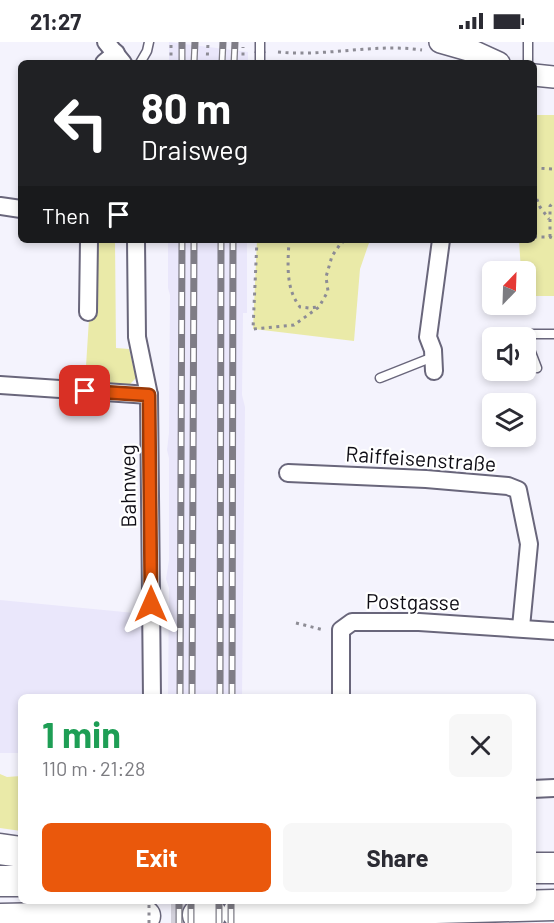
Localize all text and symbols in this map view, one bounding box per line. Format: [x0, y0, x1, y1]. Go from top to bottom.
text: 21:27 [30, 8, 81, 34]
text: 80 m [141, 82, 231, 132]
icon: left [42, 84, 120, 162]
text: Draisweg [141, 133, 248, 165]
icon: arrive [102, 198, 135, 231]
text: Then [42, 202, 90, 228]
north arrow [482, 261, 536, 315]
map controls [482, 261, 536, 447]
button: sound [482, 327, 536, 381]
pin [59, 365, 110, 416]
icon: arrive [68, 374, 101, 407]
button: layers [482, 393, 536, 447]
street label: Raiffeisenstraße [345, 440, 497, 476]
street label: Bahnweg [114, 444, 140, 528]
position arrow [119, 572, 183, 636]
street label: Postgasse [366, 588, 460, 614]
text: 1 min [42, 712, 121, 755]
button: close [449, 714, 512, 777]
text: 110 m · 21:28 [42, 756, 145, 780]
button: Exit [42, 823, 271, 892]
button: Share [283, 823, 512, 892]

